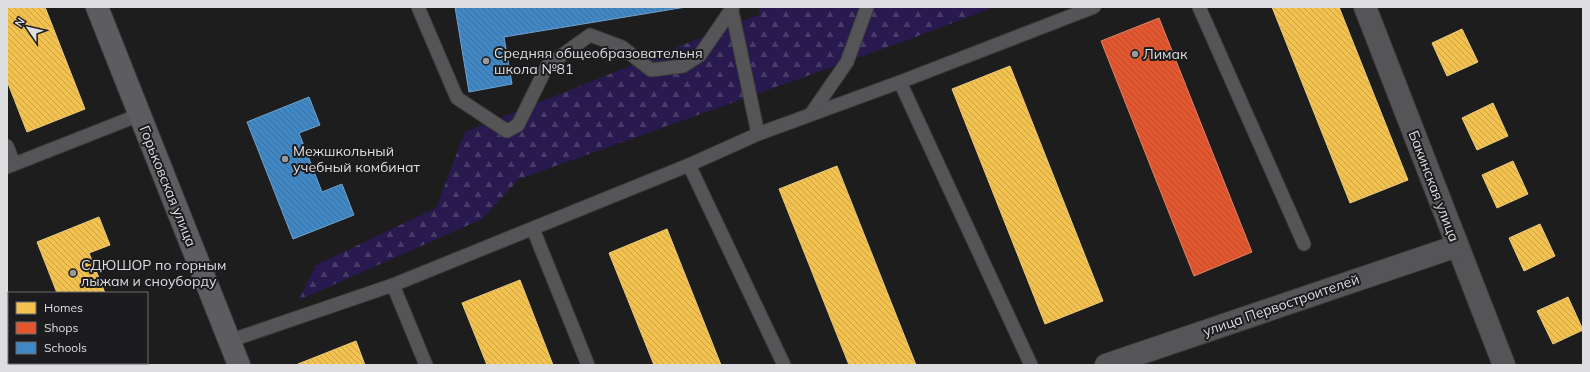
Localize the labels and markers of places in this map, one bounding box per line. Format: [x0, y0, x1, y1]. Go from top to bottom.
place label: Средняя общеобразовательня школа №81 [494, 44, 703, 78]
place label: Лимак [1143, 45, 1188, 63]
marker: Лимак [1130, 49, 1140, 59]
marker: Средняя общеобразовательня школа №81 [481, 56, 491, 66]
place label: Межшкольный учебный комбинат [293, 142, 421, 176]
marker: Межшкольный учебный комбинат [280, 154, 290, 164]
place label: СДЮШОР по горным лыжам и сноуборду [81, 256, 226, 290]
marker: СДЮШОР по горным лыжам и сноуборду [68, 268, 78, 278]

